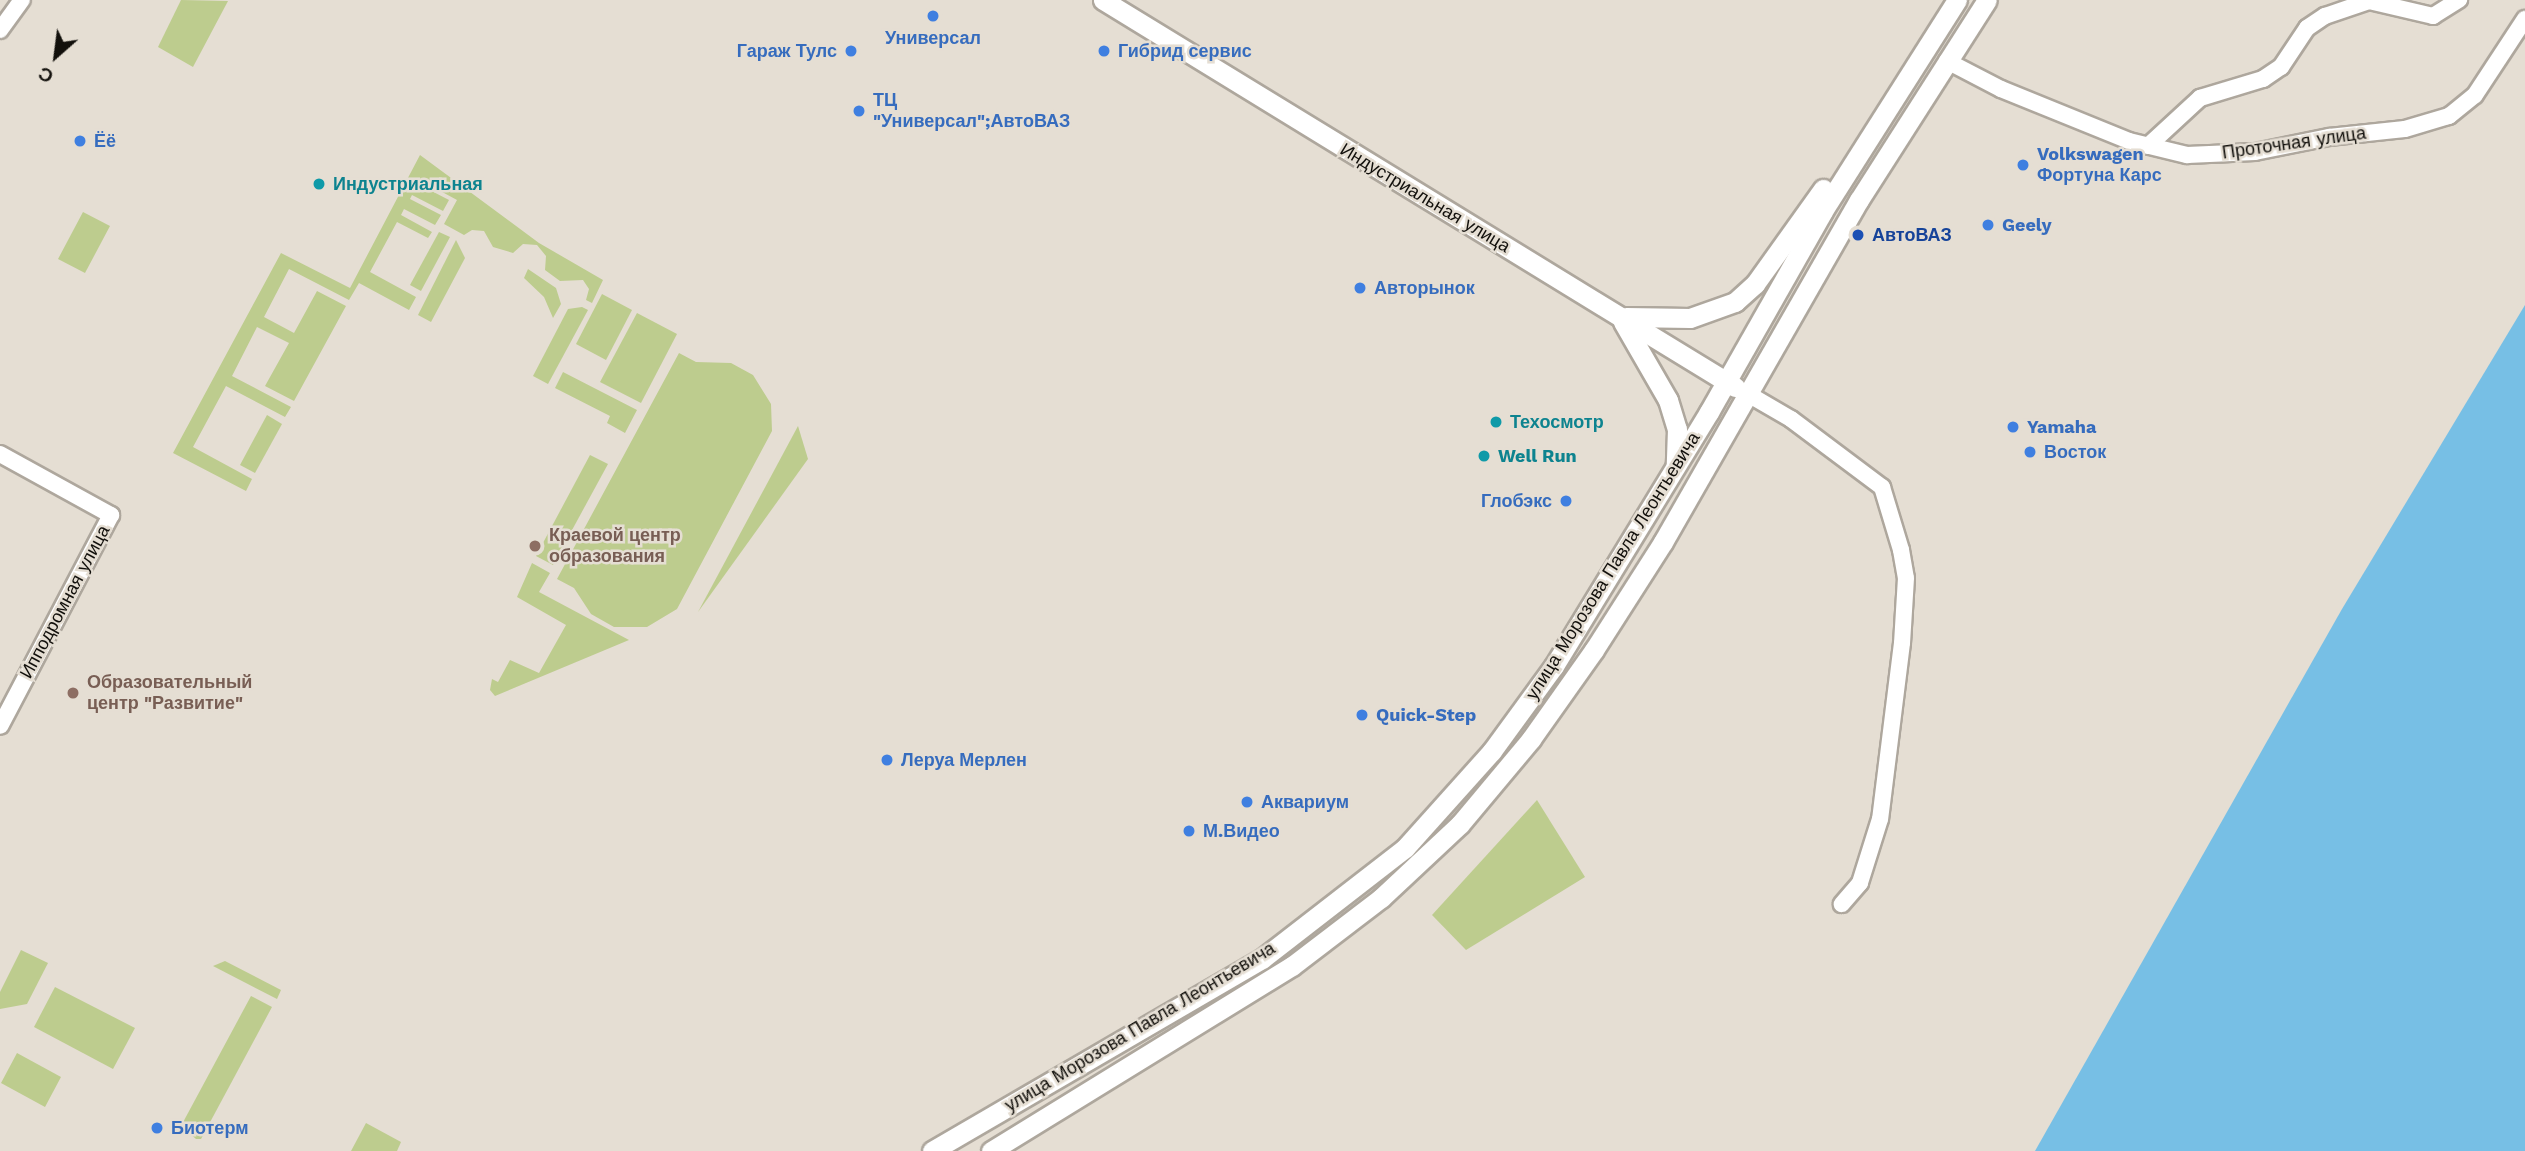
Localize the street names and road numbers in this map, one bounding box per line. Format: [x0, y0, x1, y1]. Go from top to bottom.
street label: Проточная улица [2221, 122, 2367, 164]
street label: Индустриальная улица [1336, 139, 1514, 257]
street label: улица Морозова Павла Леонтьевича [1521, 428, 1705, 704]
street label: Ипподромная улица [15, 522, 115, 682]
street label: улица Морозова Павла Леонтьевича [1001, 938, 1279, 1116]

